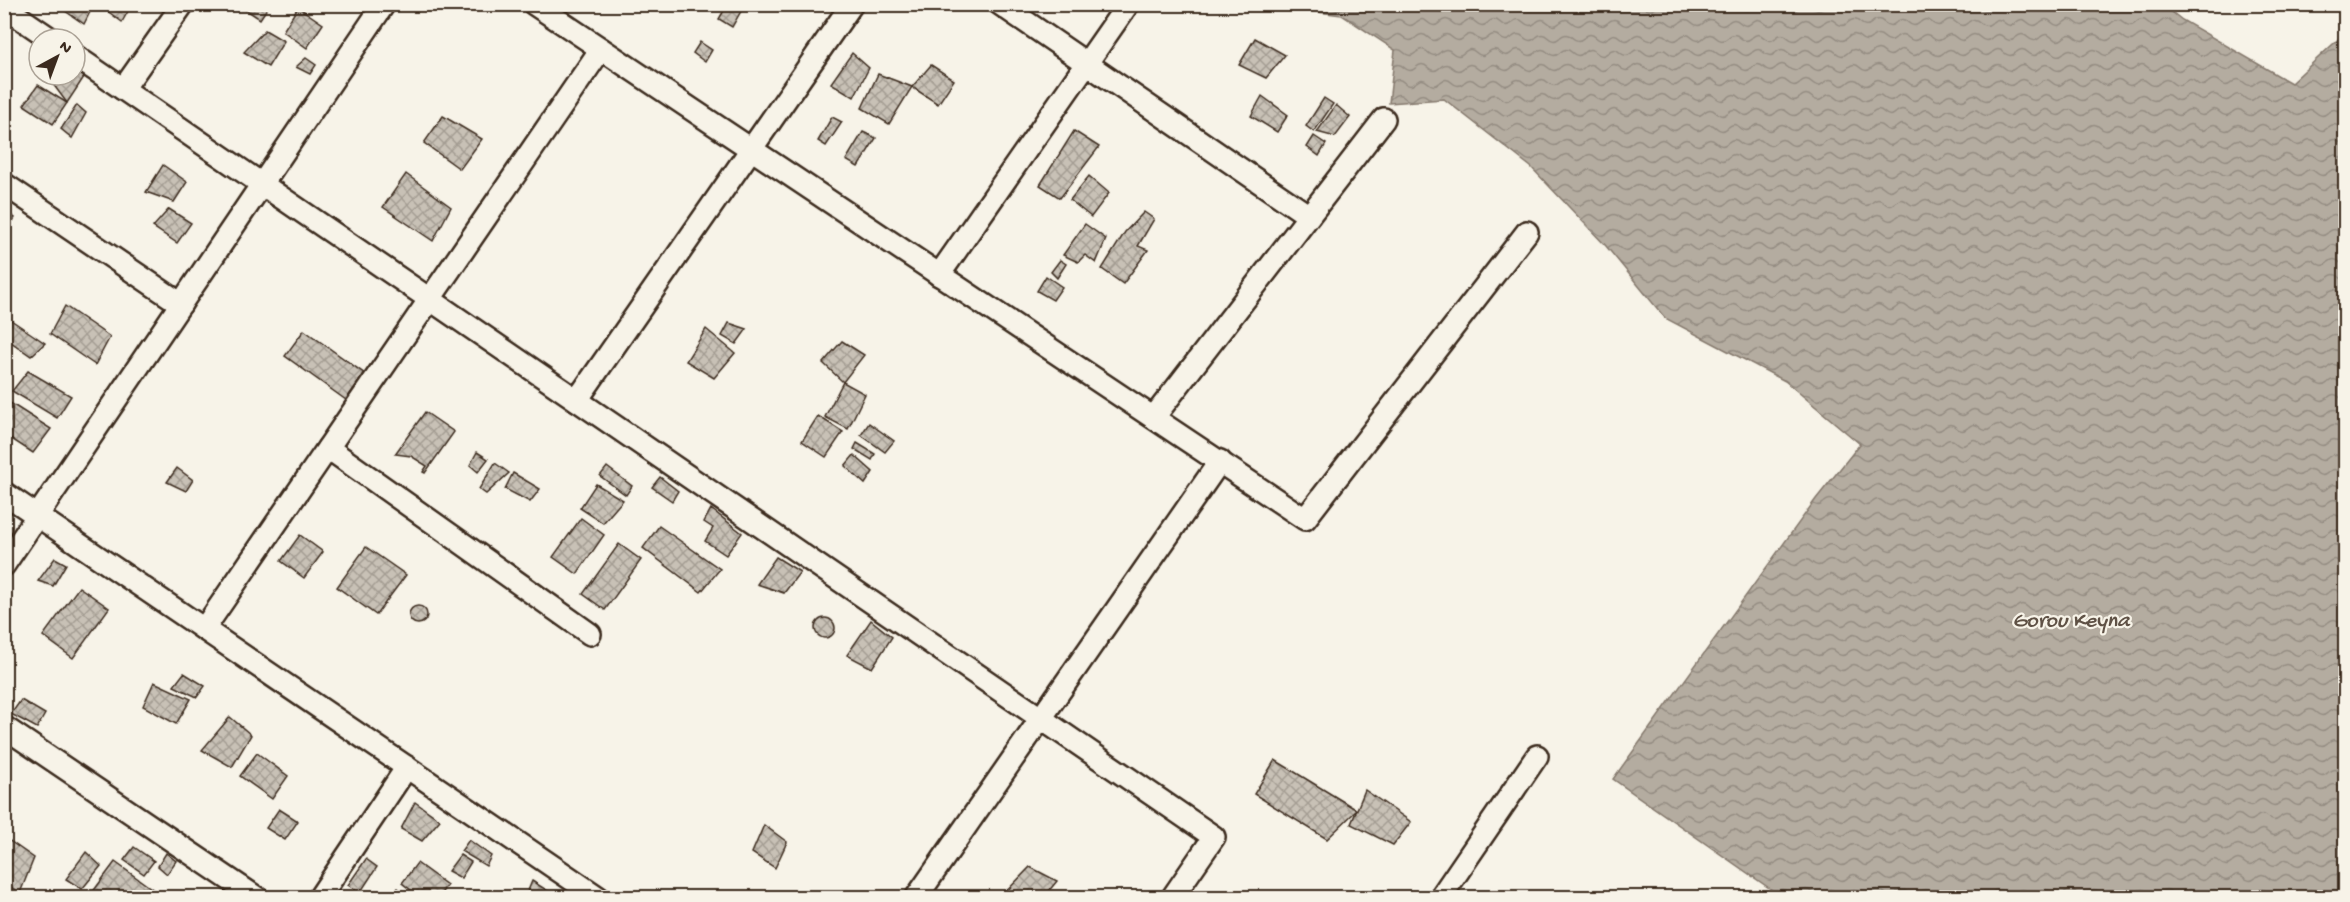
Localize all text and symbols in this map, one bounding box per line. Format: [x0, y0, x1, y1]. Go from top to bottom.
north arrow [27, 27, 87, 87]
text: N [54, 38, 75, 59]
water label: Gorou Keyna [2012, 609, 2131, 635]

